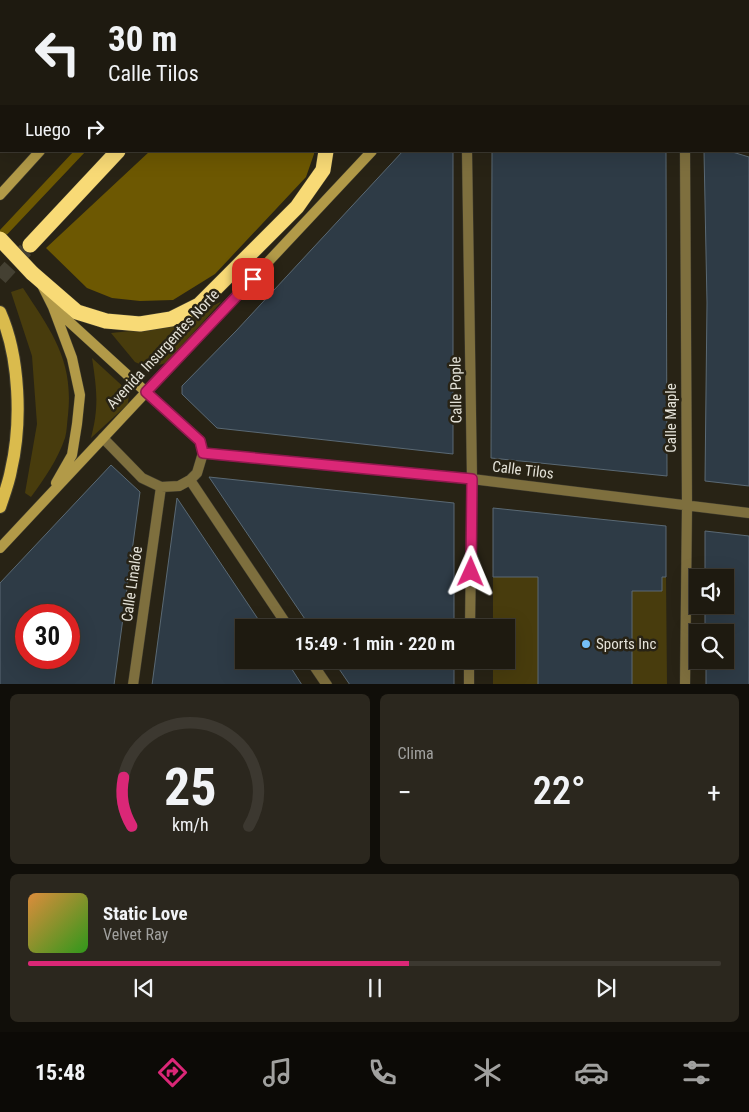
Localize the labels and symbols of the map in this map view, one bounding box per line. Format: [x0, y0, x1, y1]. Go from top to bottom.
pin [232, 258, 274, 300]
street label: Avenida Insurgentes Norte [103, 286, 223, 412]
street label: Calle Pople [446, 357, 466, 423]
street label: Calle Maple [662, 383, 680, 453]
street label: Calle Tilos [491, 457, 555, 483]
street label: Calle Linalóe [118, 545, 146, 623]
position arrow [444, 545, 496, 597]
speed limit sign: 30 [15, 604, 80, 669]
place label: Sports Inc [596, 635, 656, 653]
marker: Sports Inc [580, 638, 592, 650]

